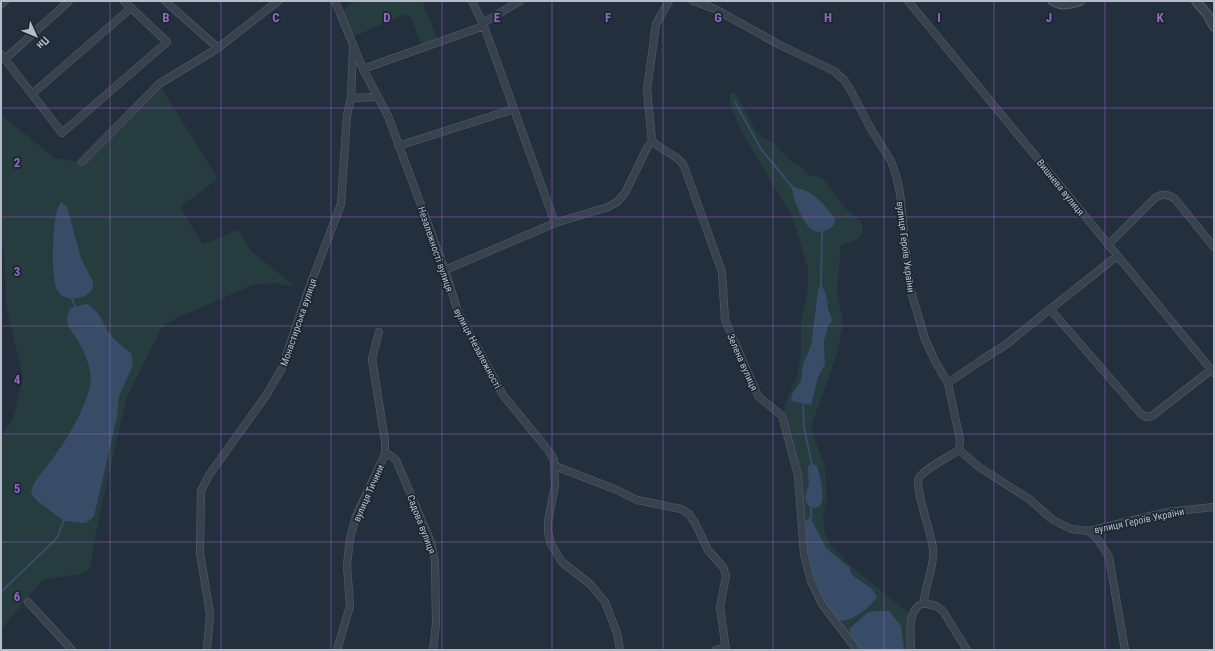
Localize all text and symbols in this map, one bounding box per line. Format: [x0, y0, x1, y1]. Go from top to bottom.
text: B [162, 10, 170, 25]
text: C [272, 10, 280, 25]
text: D [383, 10, 391, 25]
text: E [494, 10, 501, 25]
text: F [605, 10, 611, 25]
text: G [714, 10, 722, 25]
text: H [824, 10, 832, 25]
text: I [937, 10, 941, 25]
text: J [1046, 10, 1052, 25]
text: K [1156, 10, 1164, 25]
north arrow [16, 16, 56, 56]
text: Пн [34, 34, 52, 52]
text: 2 [14, 155, 21, 170]
street label: Вишнева вулиця [1035, 157, 1087, 218]
street label: вулиця Героїв України [894, 201, 917, 293]
street label: Незалежності вулиця [416, 205, 455, 293]
text: 3 [14, 264, 20, 279]
street label: Монастирська вулиця [278, 277, 319, 367]
street label: вулиця Незалежності [452, 306, 503, 390]
street label: Зелена вулиця [725, 332, 760, 393]
text: 4 [14, 372, 21, 387]
street label: вулиця Тичини [351, 463, 386, 523]
text: 5 [14, 481, 21, 496]
street label: Садова вулиця [405, 493, 438, 555]
street label: вулиця Героїв України [1093, 506, 1185, 535]
text: 6 [14, 589, 21, 604]

